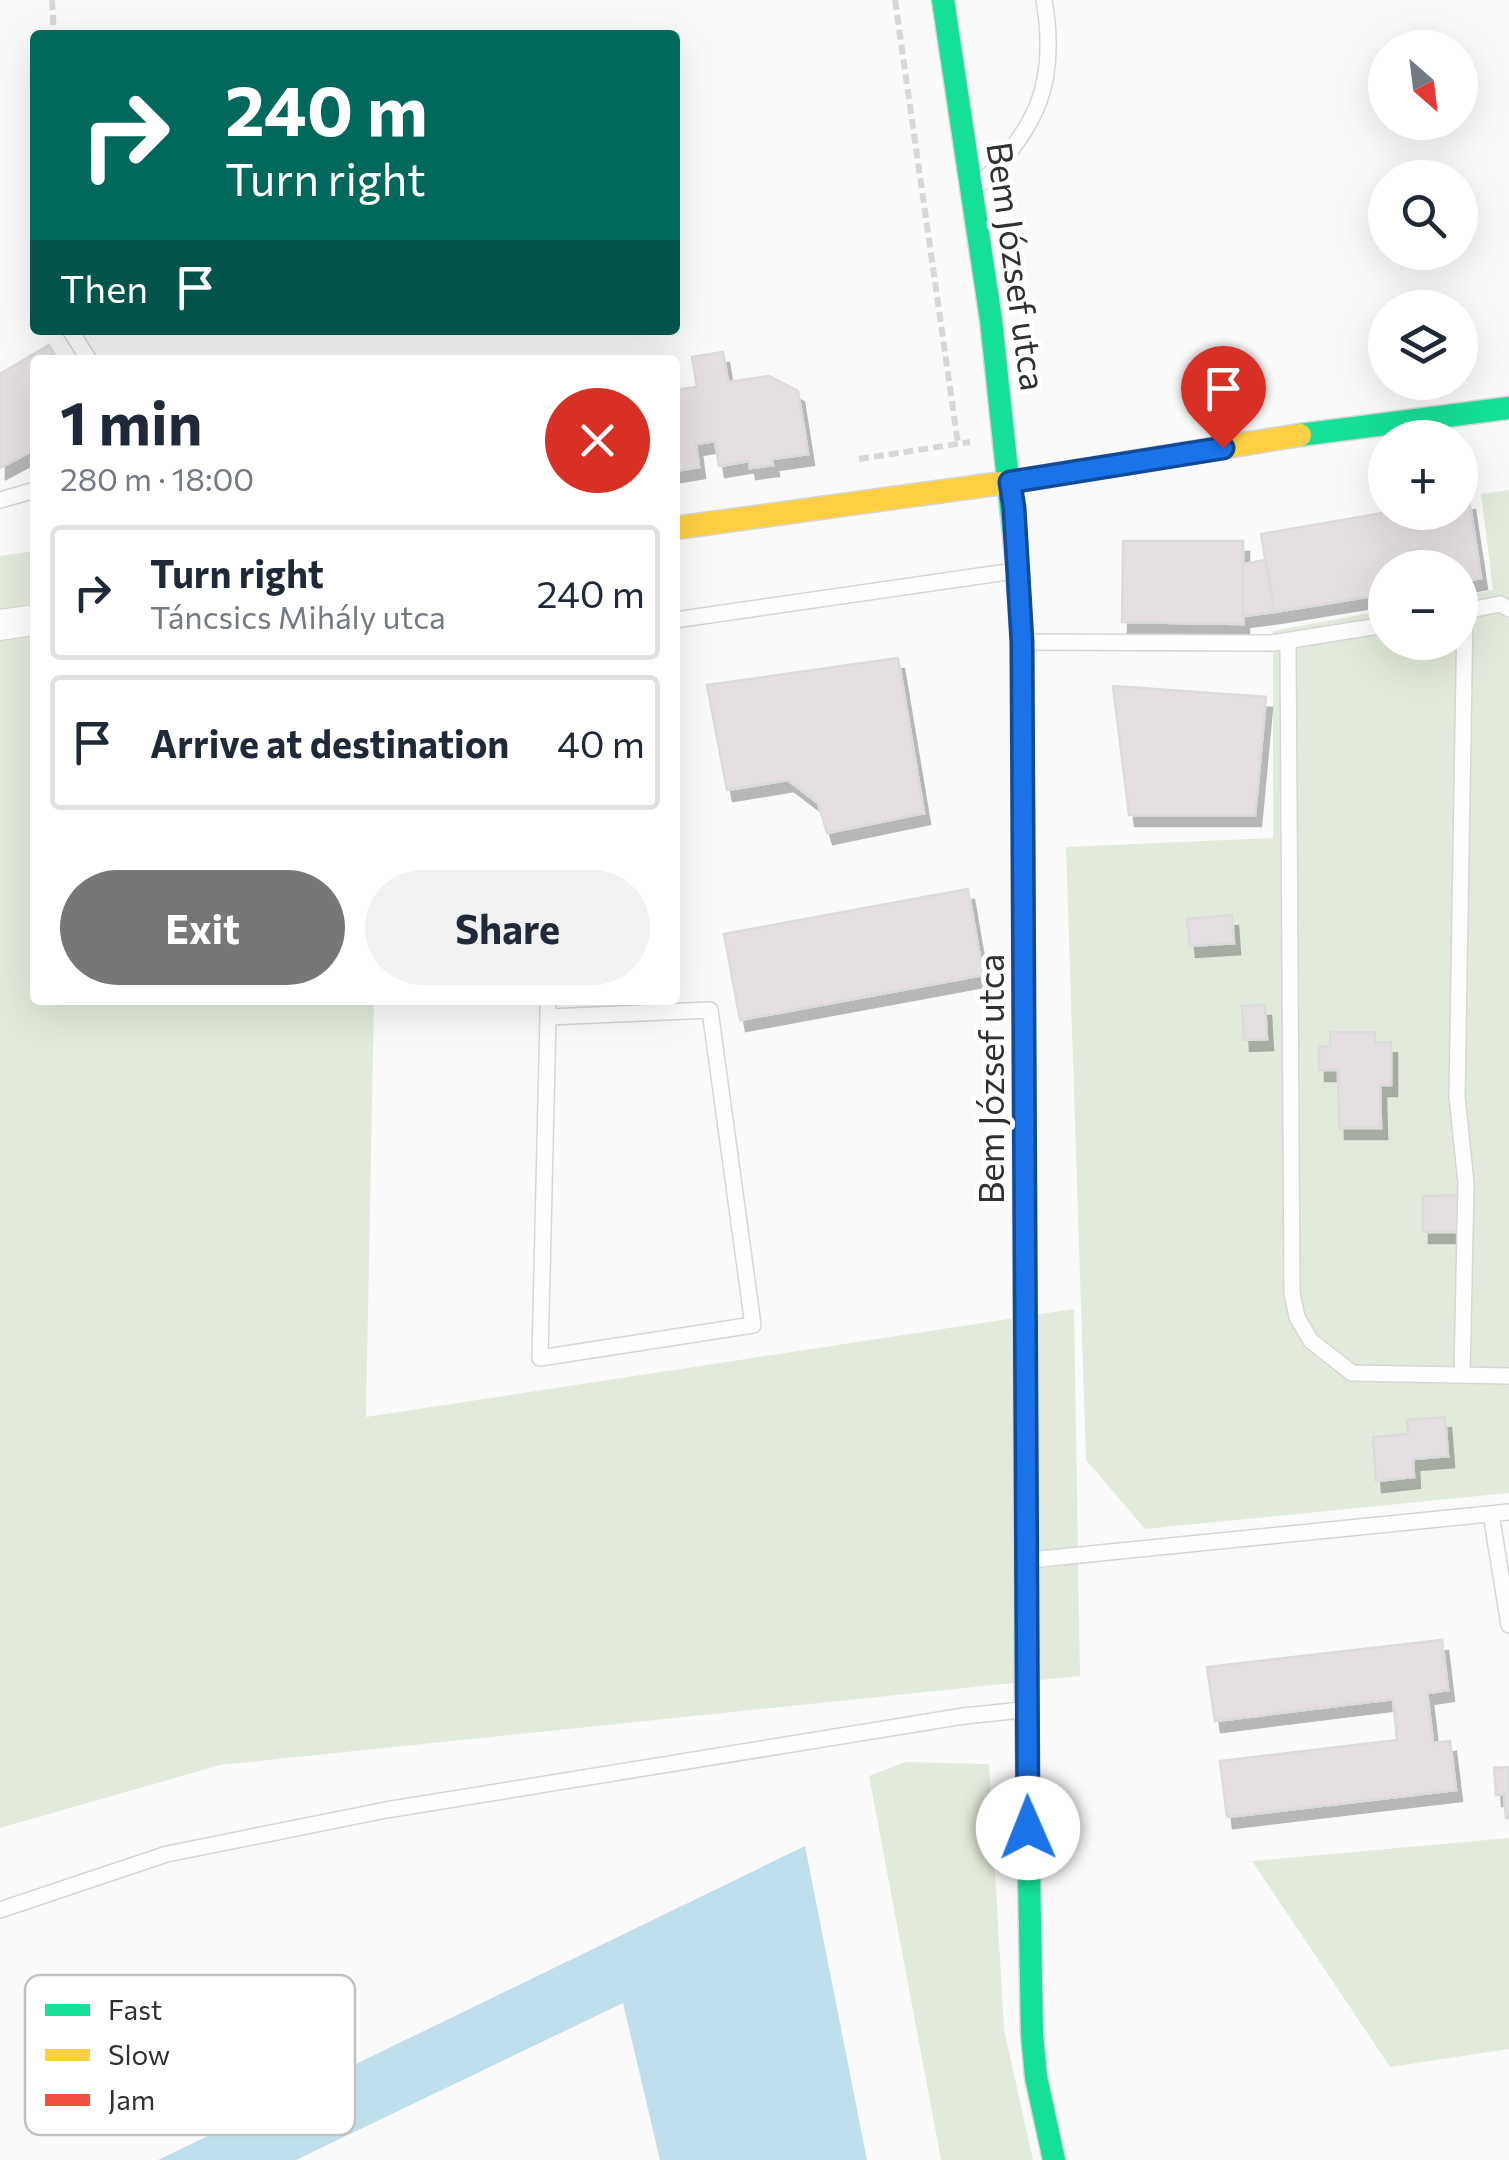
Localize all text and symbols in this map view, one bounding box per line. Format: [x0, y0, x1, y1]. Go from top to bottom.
north arrow [1368, 30, 1478, 140]
map controls [1368, 30, 1478, 660]
text: 240 m [225, 65, 428, 150]
icon: right [60, 70, 190, 200]
street label: Bem József utca [979, 139, 1057, 393]
text: Turn right [225, 150, 426, 205]
button: search [1368, 160, 1478, 270]
icon: arrive [168, 260, 223, 315]
text: Then [60, 264, 148, 311]
button: layers [1368, 290, 1478, 400]
pin [1181, 346, 1266, 449]
icon: arrive [1196, 361, 1251, 416]
text: 1 min [60, 384, 202, 457]
button: close [545, 388, 650, 493]
button: + [1368, 420, 1478, 530]
text: 280 m · 18:00 [60, 458, 254, 498]
text: Turn right [150, 549, 324, 596]
button: − [1368, 550, 1478, 660]
icon: right [65, 565, 120, 620]
text: 240 m [537, 569, 645, 616]
text: Táncsics Mihály utca [150, 596, 446, 636]
icon: arrive [65, 715, 120, 770]
text: Arrive at destination [150, 719, 509, 766]
text: 40 m [557, 719, 645, 766]
button: Exit [60, 870, 345, 985]
button: Share [365, 870, 650, 985]
street label: Bem József utca [968, 954, 1011, 1204]
position arrow [976, 1776, 1080, 1880]
legend [25, 1975, 355, 2135]
text: Fast [108, 1992, 162, 2026]
text: Slow [108, 2037, 170, 2071]
text: Jam [108, 2082, 155, 2116]

